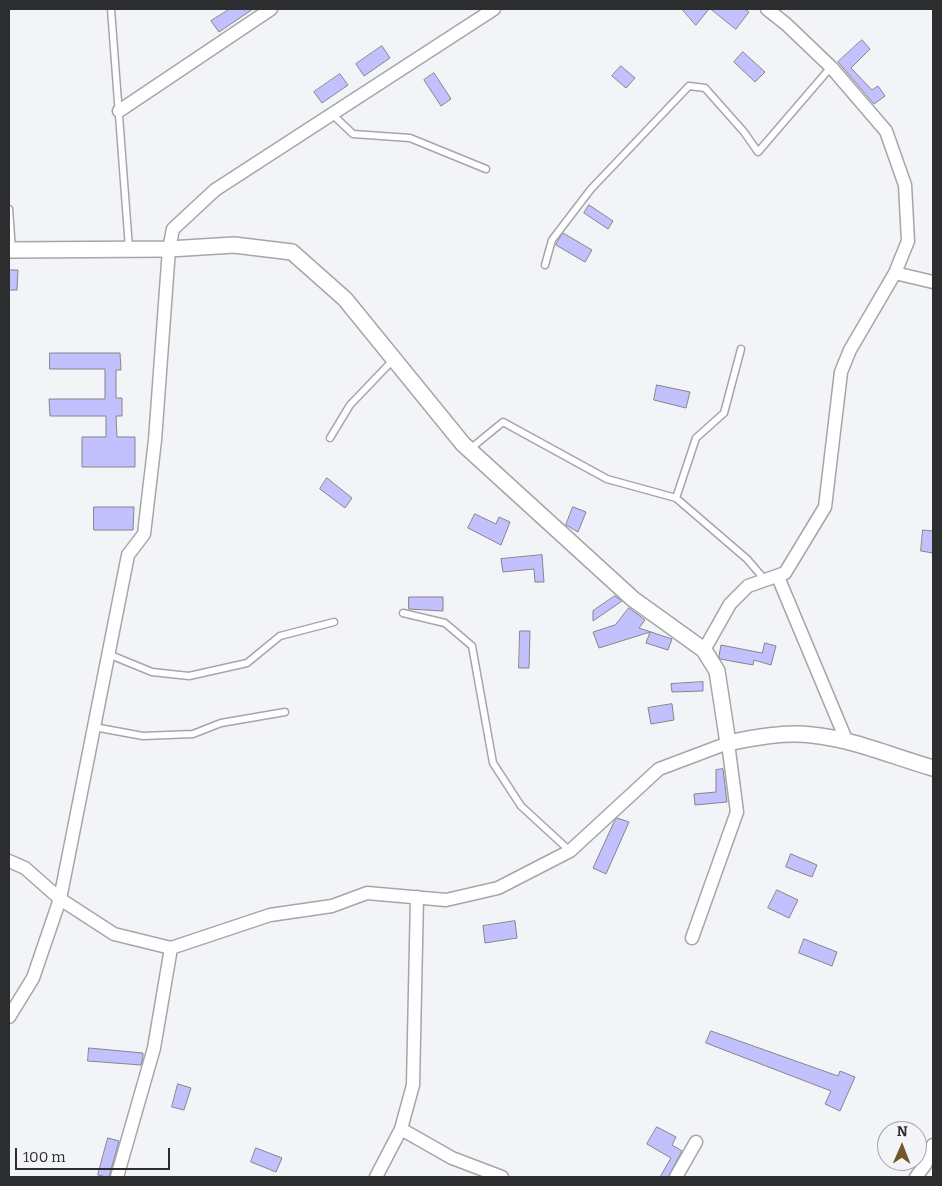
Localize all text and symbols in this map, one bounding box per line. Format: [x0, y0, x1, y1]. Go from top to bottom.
north arrow [877, 1121, 927, 1171]
text: N [897, 1123, 908, 1140]
scale bar [18, 1138, 172, 1170]
text: 100 m [23, 1148, 66, 1166]

